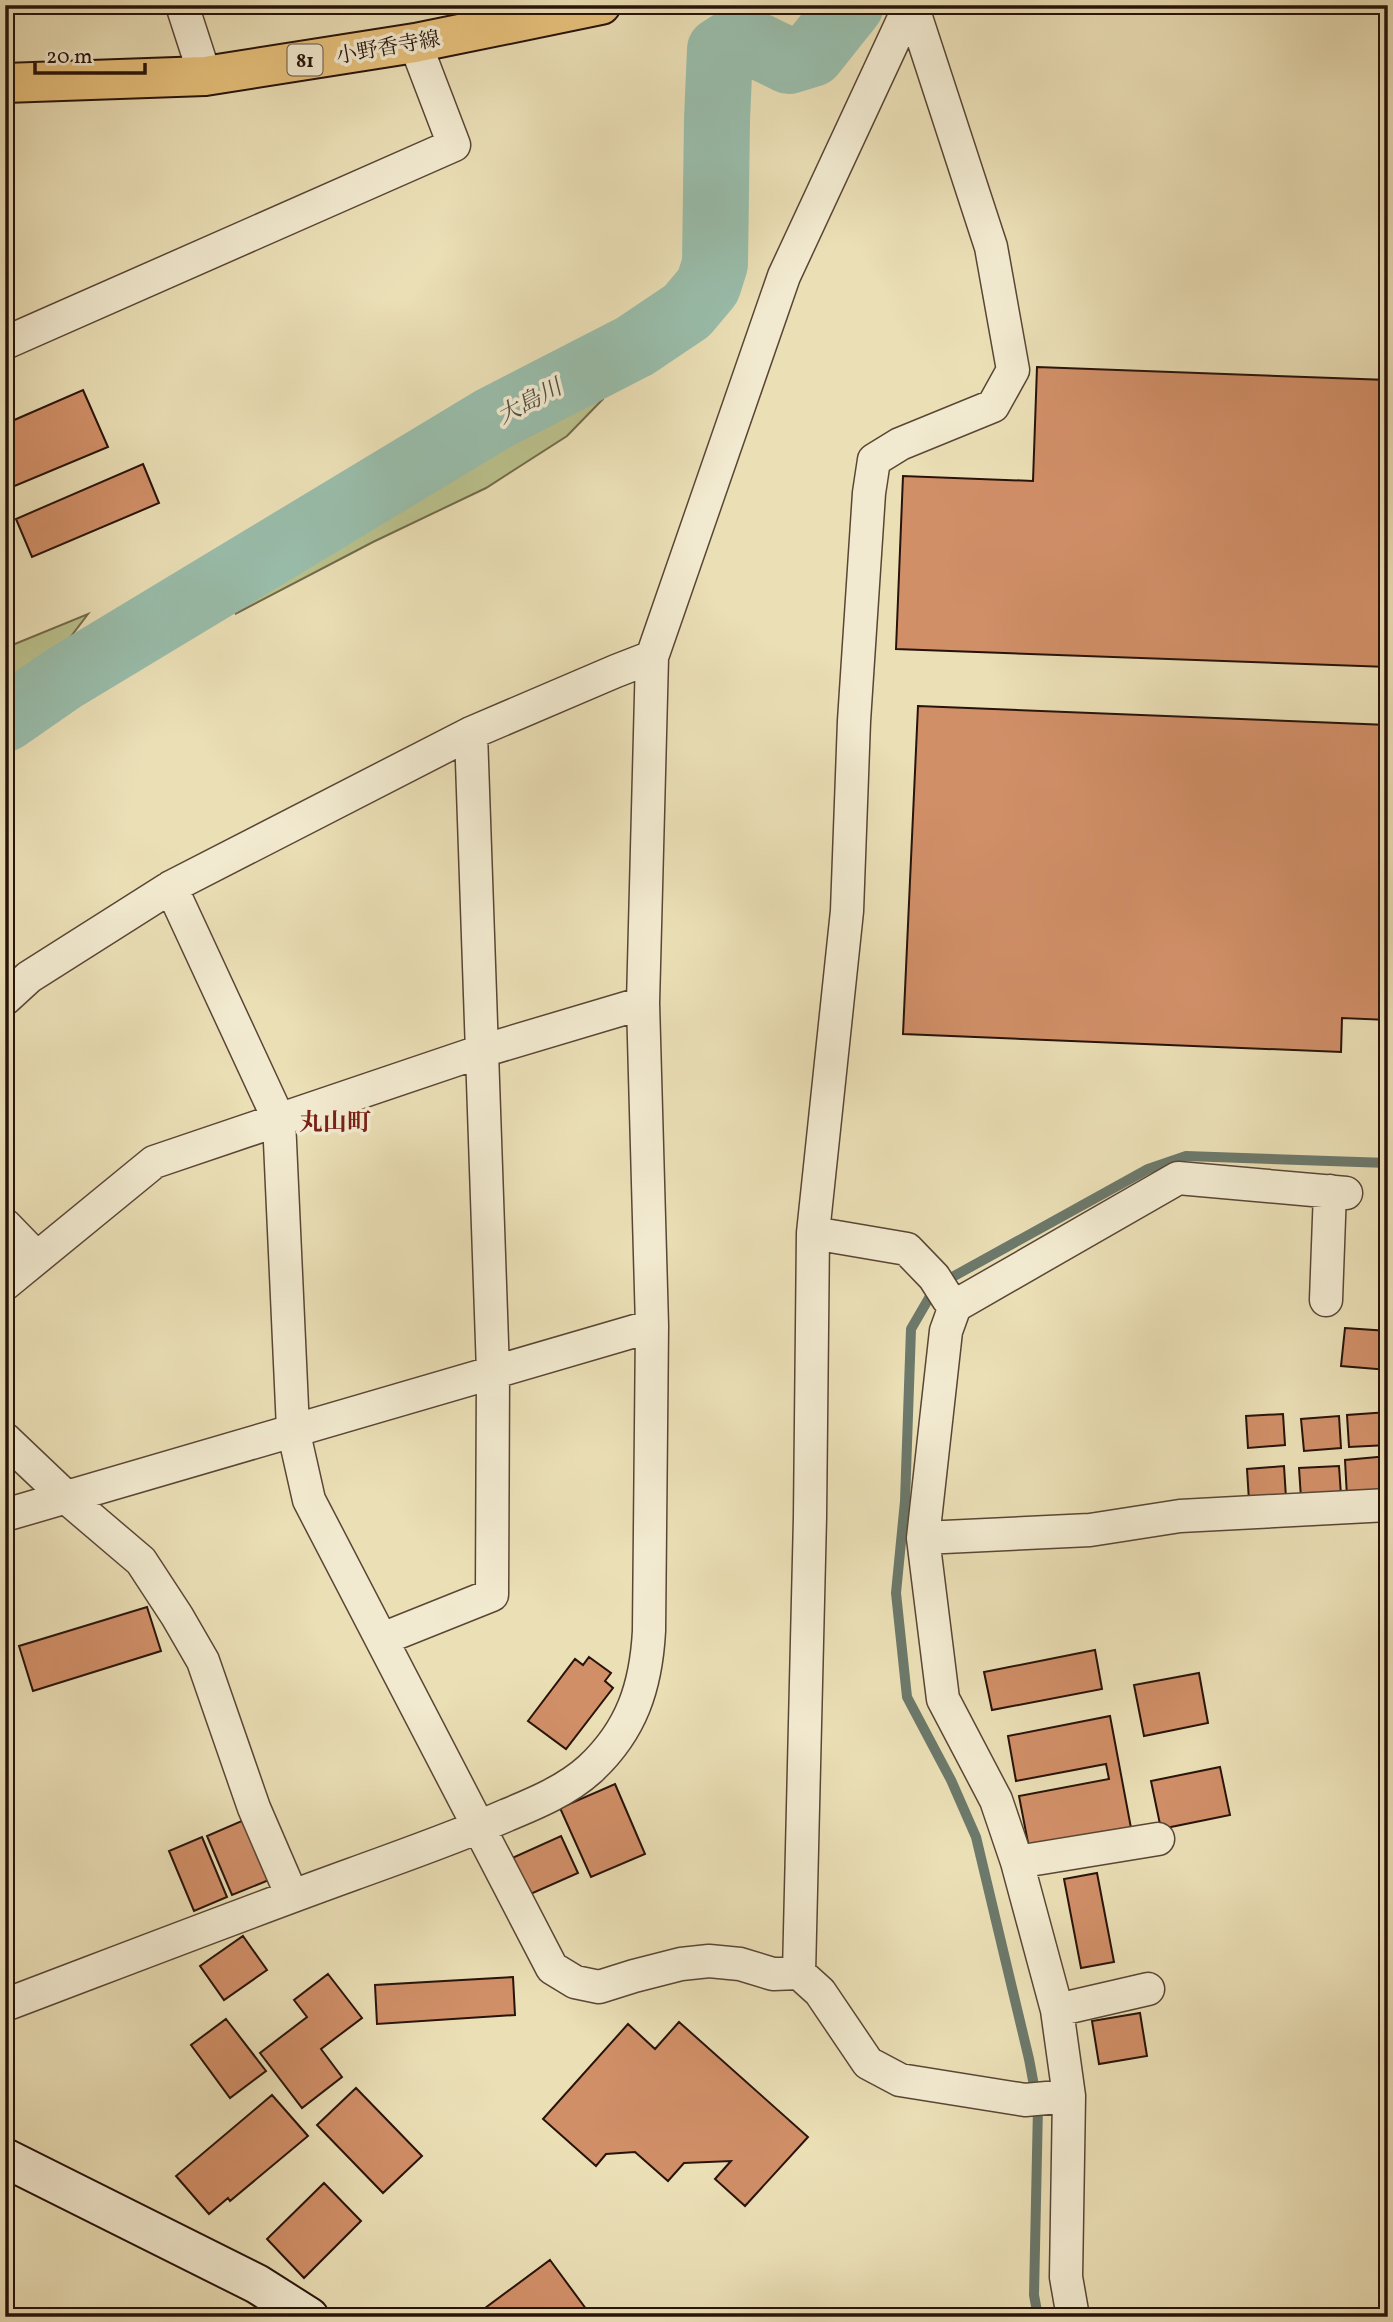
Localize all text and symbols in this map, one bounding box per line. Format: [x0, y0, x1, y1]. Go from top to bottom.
street label: 小野香寺線 [334, 25, 442, 72]
scale bar [35, 32, 145, 76]
text: 20 m [46, 43, 92, 72]
road number: 81 [288, 44, 322, 76]
water label: 大島川 [492, 371, 571, 433]
district label: 丸山町 [299, 1107, 371, 1141]

